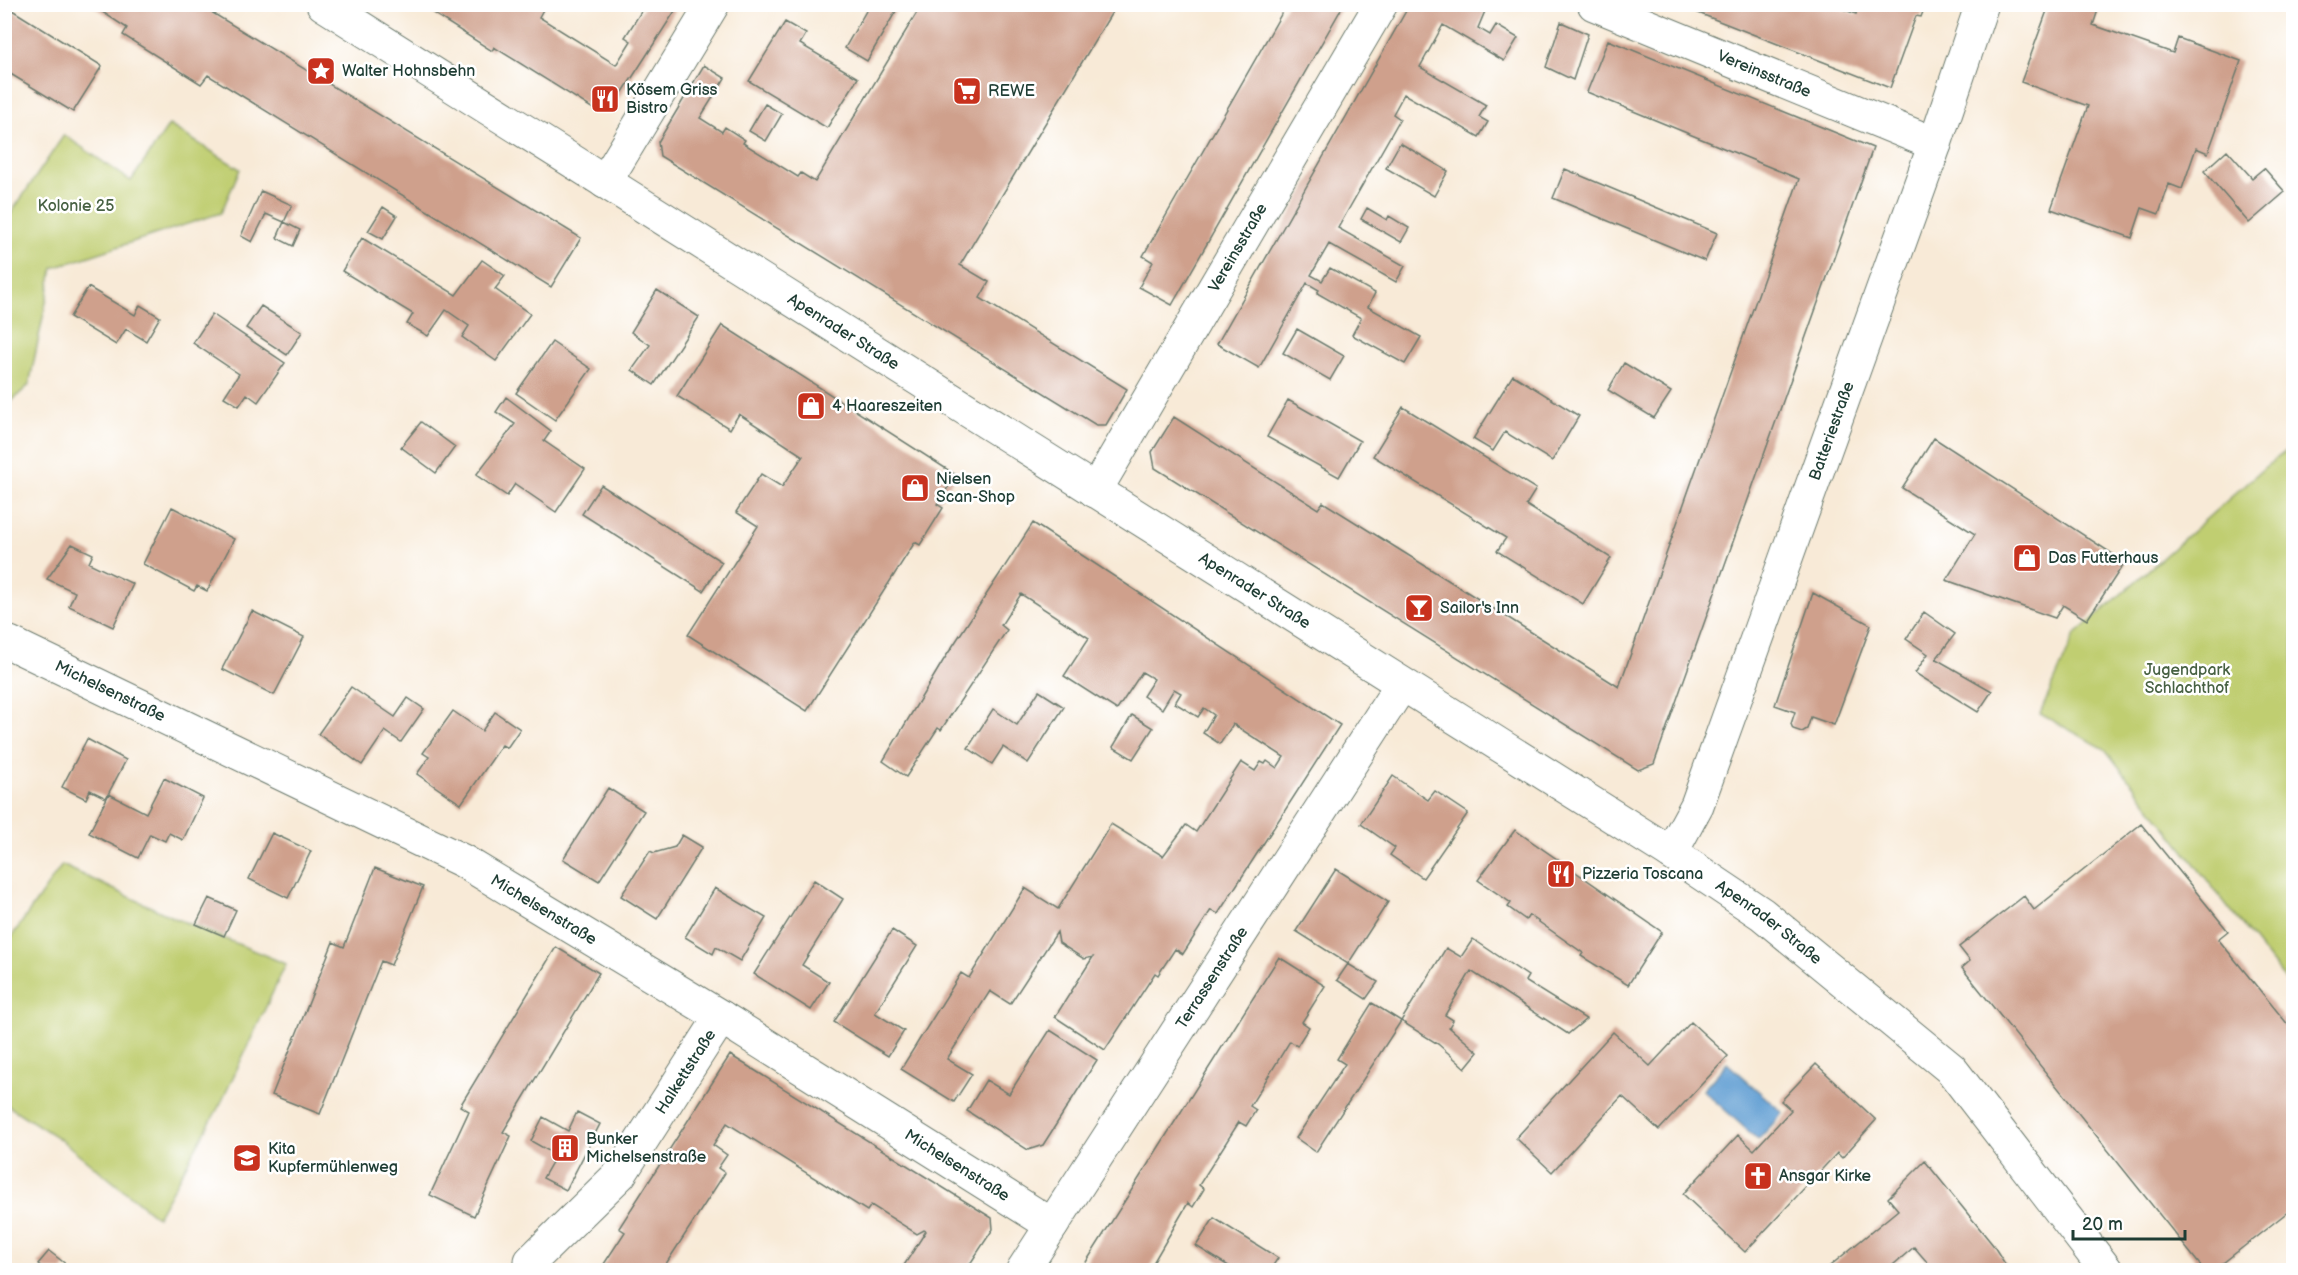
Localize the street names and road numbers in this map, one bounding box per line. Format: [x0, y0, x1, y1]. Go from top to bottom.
street label: Vereinsstraße [1715, 46, 1814, 102]
street label: Vereinsstraße [1204, 200, 1271, 296]
street label: Apenrader Straße [784, 290, 903, 374]
street label: Batteriestraße [1805, 379, 1858, 483]
street label: Apenrader Straße [1195, 549, 1314, 633]
street label: Michelsenstraße [52, 656, 169, 726]
street label: Michelsenstraße [487, 871, 600, 949]
street label: Apenrader Straße [1712, 876, 1826, 969]
street label: Terrassenstraße [1172, 923, 1252, 1032]
street label: Halkettstraße [652, 1025, 720, 1118]
street label: Michelsenstraße [901, 1125, 1013, 1206]

